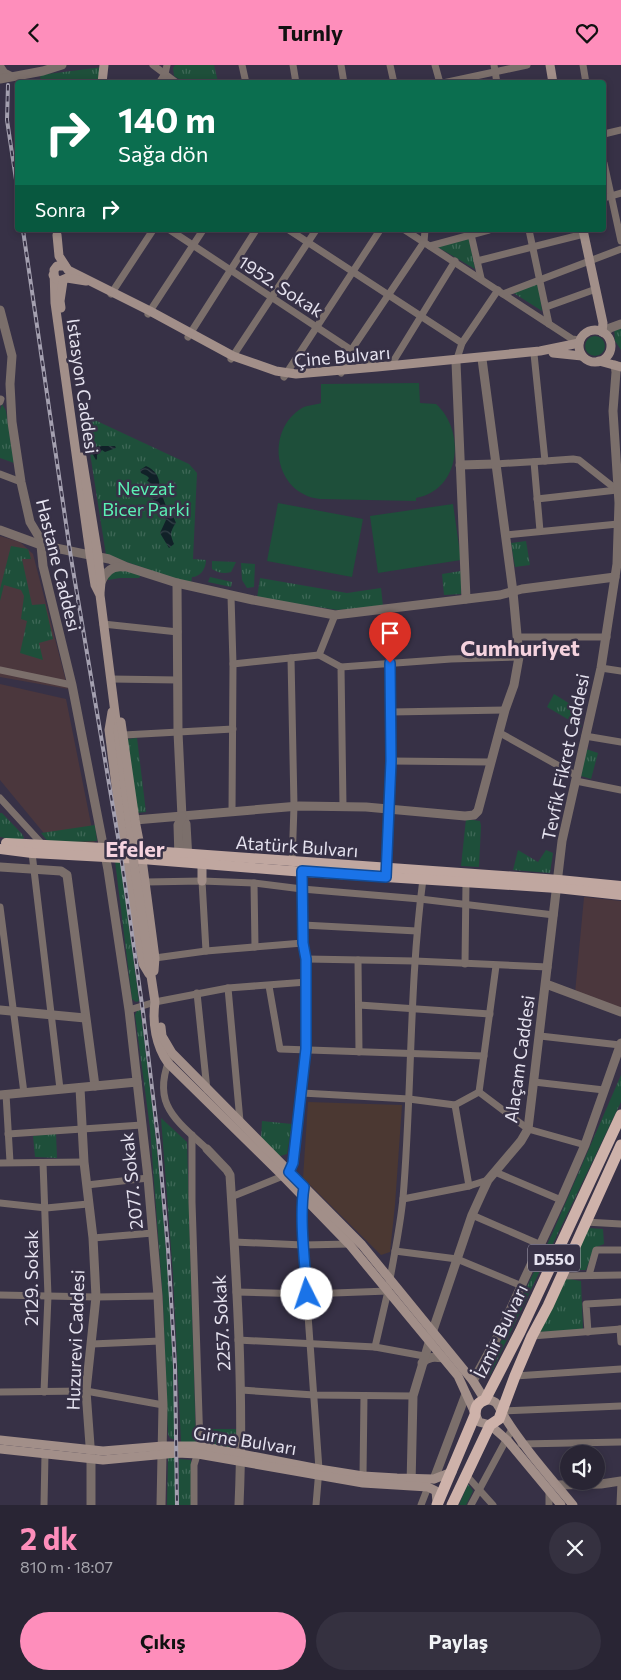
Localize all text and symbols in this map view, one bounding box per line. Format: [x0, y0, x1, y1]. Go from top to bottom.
icon: back [20, 19, 48, 47]
text: Turnly [278, 19, 343, 46]
icon: heart [573, 19, 601, 47]
text: 140 m [118, 97, 216, 140]
icon: right [35, 100, 100, 165]
text: Sağa dön [118, 140, 208, 167]
icon: right [96, 195, 124, 223]
text: Sonra [35, 198, 86, 221]
street label: 1952. Sokak [234, 250, 328, 322]
street label: Istasyon Caddesi [63, 317, 103, 455]
street label: Çine Bulvarı [293, 341, 391, 371]
park label: Nevzat Bicer Parki [102, 477, 190, 520]
street label: Hastane Caddesi [32, 496, 86, 634]
pin [369, 612, 411, 663]
icon: arrive [376, 619, 404, 647]
district label: Cumhuriyet [460, 634, 580, 661]
street label: Tevfik Fikret Caddesi [537, 671, 593, 843]
street label: Atatürk Bulvarı [235, 831, 359, 861]
district label: Efeler [105, 835, 165, 862]
street label: Alaçam Caddesi [499, 994, 539, 1124]
street label: 2077. Sokak [115, 1131, 147, 1231]
street label: 2129. Sokak [20, 1230, 42, 1326]
road number: D550 [528, 1245, 580, 1271]
position arrow [280, 1267, 332, 1319]
street label: Huzurevi Caddesi [62, 1269, 88, 1411]
street label: 2257. Sokak [207, 1274, 235, 1372]
street label: İzmir Bulvarı [468, 1281, 532, 1381]
street label: Girne Bulvarı [192, 1421, 298, 1459]
map controls [560, 1445, 605, 1490]
button: sound [560, 1445, 605, 1490]
text: 2 dk [20, 1519, 78, 1556]
button: close [549, 1522, 601, 1574]
text: 810 m · 18:07 [20, 1557, 113, 1576]
button: Çıkış [20, 1612, 306, 1670]
button: Paylaş [316, 1612, 601, 1670]

